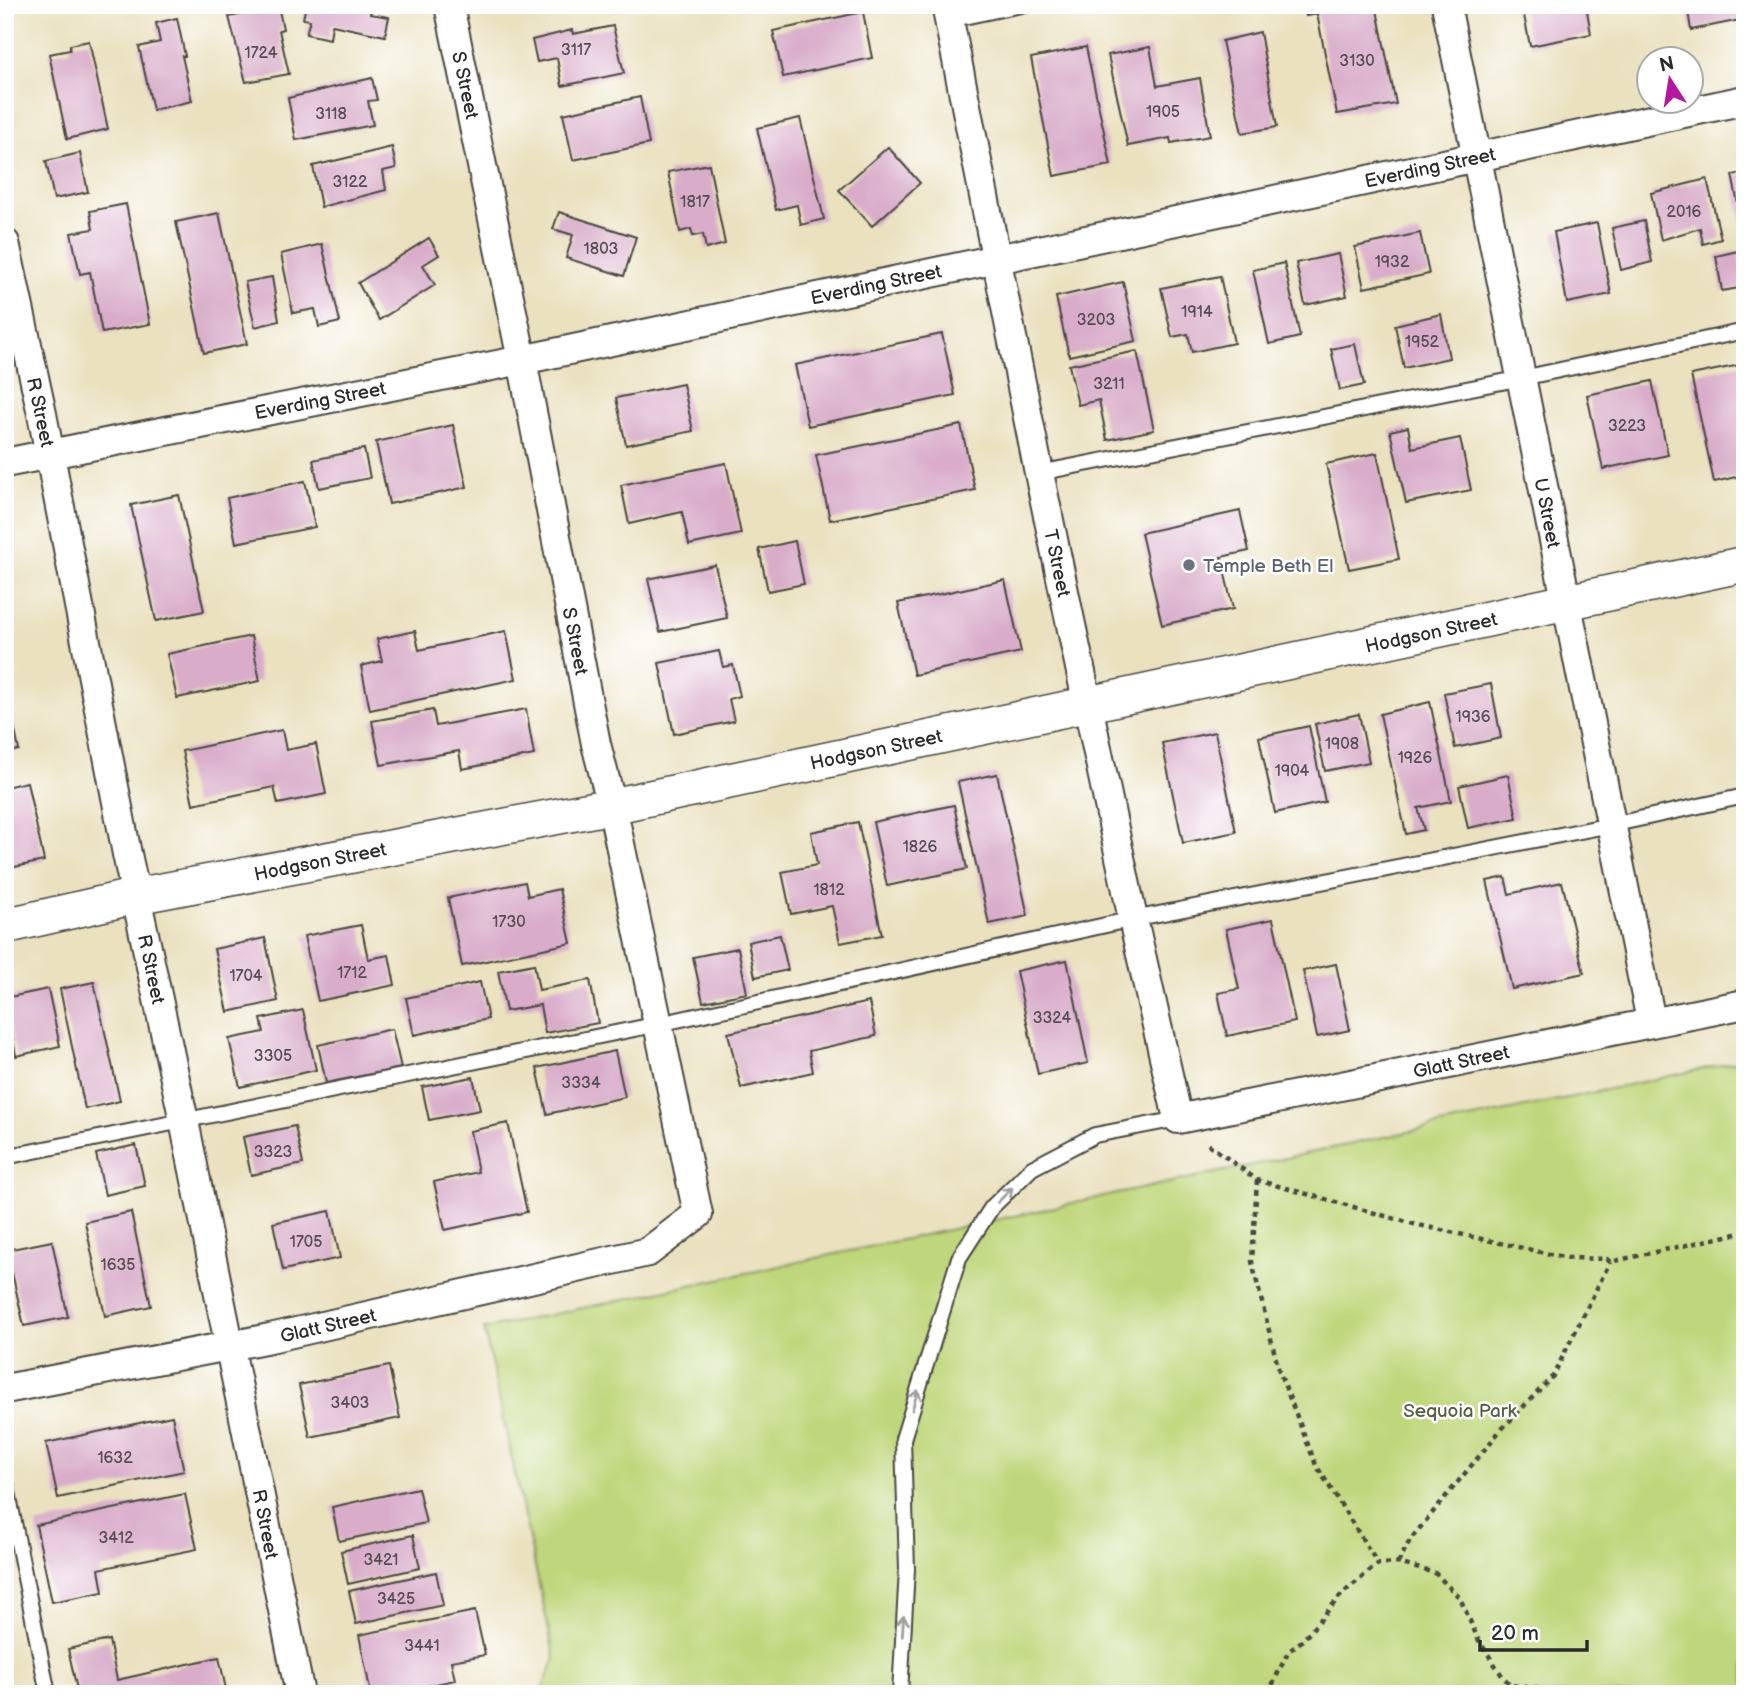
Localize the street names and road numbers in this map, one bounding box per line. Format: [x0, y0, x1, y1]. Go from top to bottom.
street label: S Street [446, 49, 483, 121]
street label: Everding Street [1363, 143, 1498, 194]
street label: Everding Street [809, 260, 944, 311]
street label: R Street [21, 375, 58, 449]
street label: Everding Street [253, 377, 388, 425]
street label: U Street [1528, 476, 1565, 550]
street label: T Street [1038, 527, 1075, 599]
street label: S Street [557, 606, 592, 677]
street label: Hodgson Street [1363, 608, 1500, 659]
street label: Hodgson Street [808, 725, 945, 776]
street label: Hodgson Street [252, 838, 389, 887]
street label: R Street [132, 932, 169, 1006]
street label: Glatt Street [1411, 1041, 1512, 1084]
street label: Glatt Street [278, 1304, 379, 1349]
street label: R Street [247, 1488, 283, 1561]

